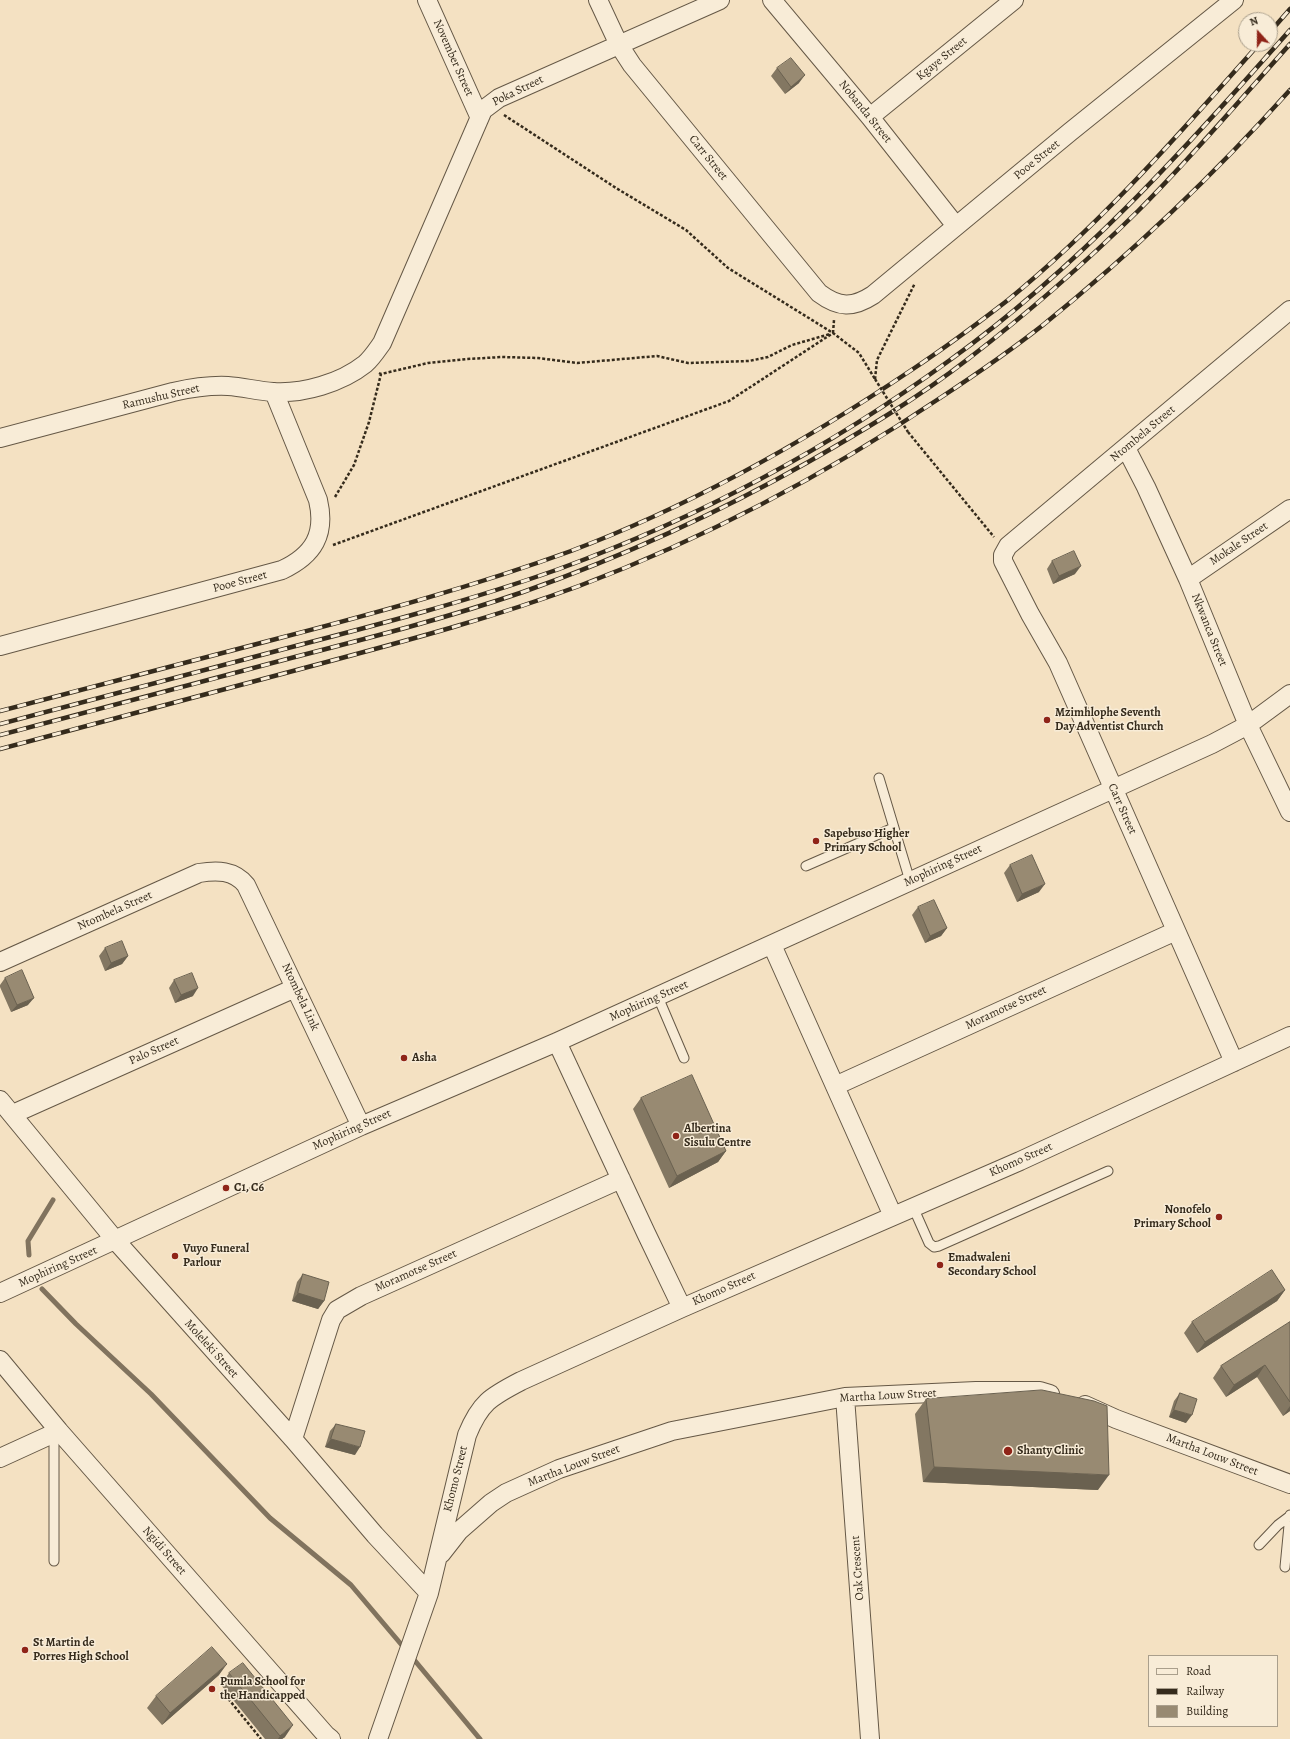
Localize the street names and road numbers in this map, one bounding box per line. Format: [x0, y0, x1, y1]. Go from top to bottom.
street label: November Street [430, 17, 476, 99]
street label: Kgaye Street [914, 34, 970, 84]
street label: Poka Street [490, 72, 546, 110]
street label: Nobanda Street [835, 78, 895, 146]
street label: Carr Street [685, 132, 731, 184]
street label: Pooe Street [1011, 137, 1063, 183]
street label: Ramushu Street [121, 381, 201, 413]
street label: Ntombela Street [1108, 403, 1178, 465]
street label: Mokale Street [1207, 519, 1271, 569]
street label: Pooe Street [211, 568, 269, 596]
street label: Nkwanca Street [1188, 591, 1230, 669]
street label: Carr Street [1104, 781, 1140, 837]
street label: Mophiring Street [902, 842, 984, 890]
street label: Ntombela Street [75, 888, 155, 934]
street label: Ntombela Link [278, 961, 322, 1033]
street label: Mophiring Street [607, 977, 691, 1025]
street label: Moramotse Street [963, 983, 1049, 1033]
street label: Palo Street [127, 1034, 181, 1068]
street label: Mophiring Street [310, 1106, 394, 1154]
street label: Khomo Street [987, 1140, 1055, 1180]
street label: Mophiring Street [16, 1243, 100, 1291]
street label: Moramotse Street [373, 1247, 459, 1295]
street label: Khomo Street [690, 1269, 758, 1309]
street label: Moleleki Street [181, 1317, 241, 1381]
street label: Martha Louw Street [839, 1386, 937, 1406]
street label: Martha Louw Street [1164, 1431, 1260, 1479]
street label: Martha Louw Street [526, 1442, 622, 1490]
street label: Khomo Street [441, 1444, 471, 1514]
street label: Ngidi Street [139, 1524, 189, 1578]
street label: Oak Crescent [849, 1535, 867, 1601]

